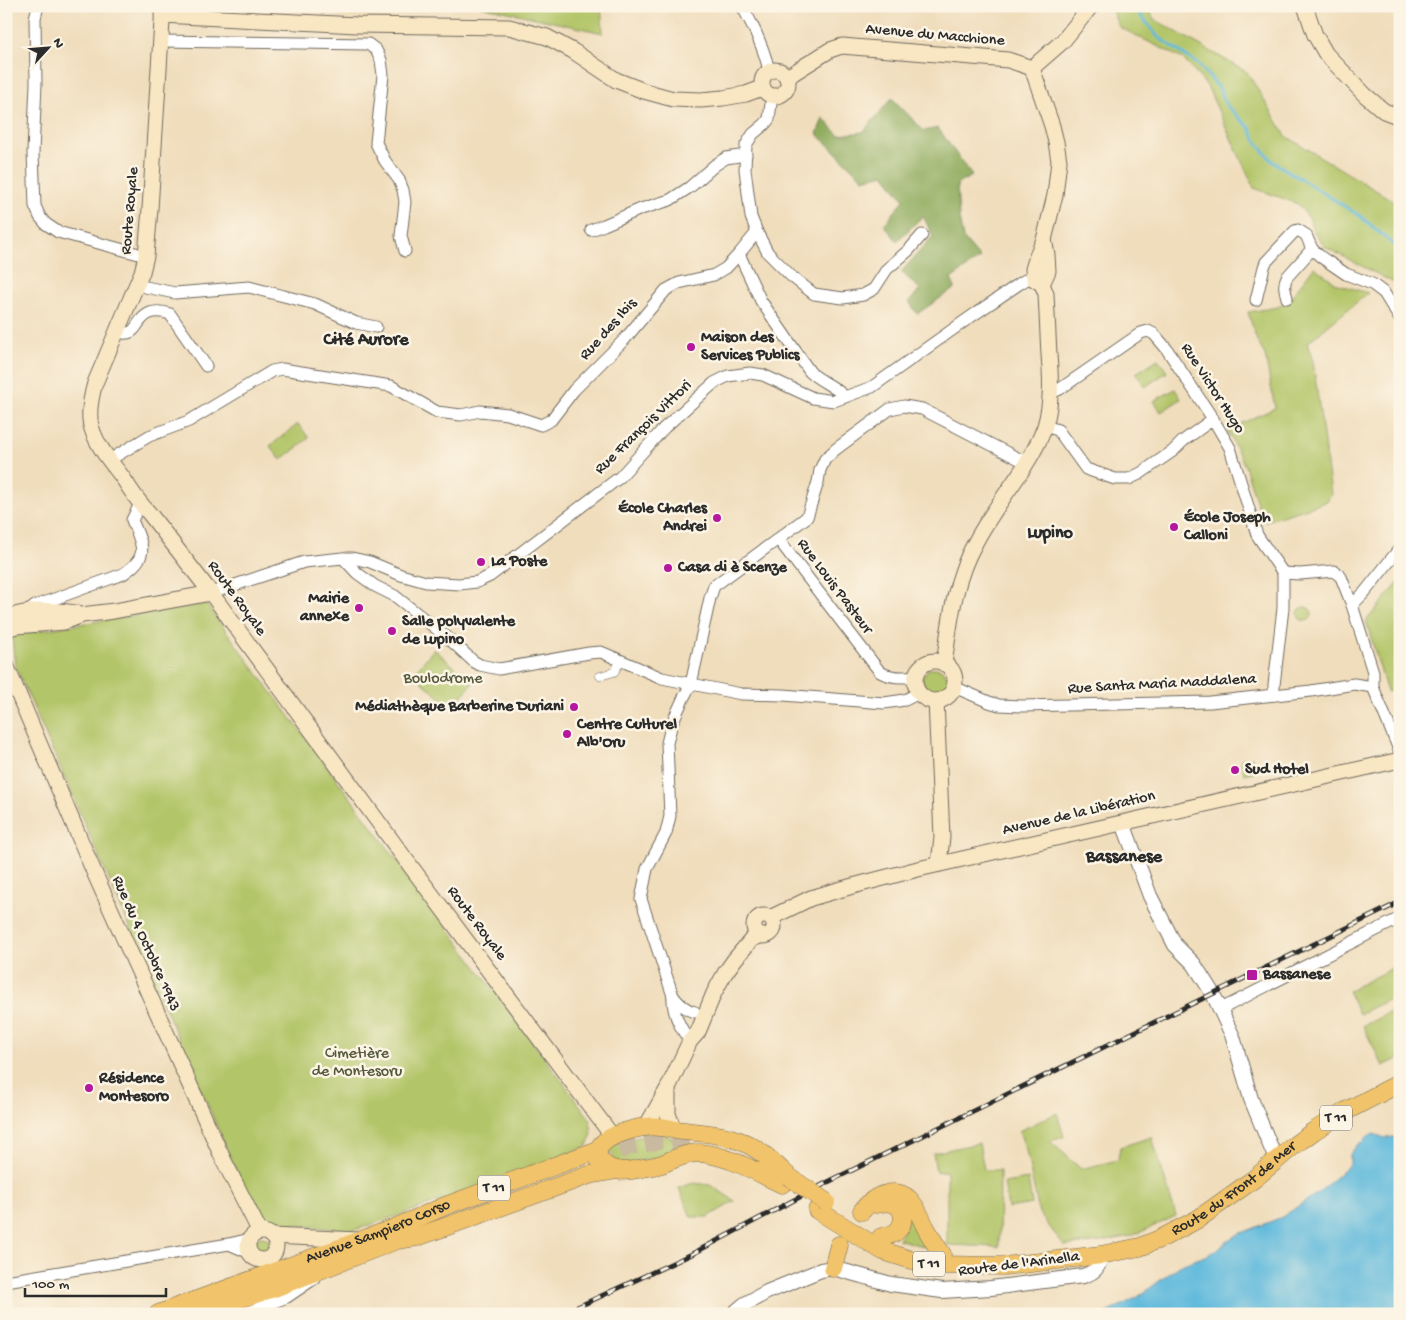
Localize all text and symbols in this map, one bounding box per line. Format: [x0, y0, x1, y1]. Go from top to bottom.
street label: Avenue du Macchione [865, 20, 1006, 52]
north arrow [22, 22, 72, 72]
text: N [48, 36, 67, 51]
street label: Route Royale [118, 166, 144, 256]
street label: Rue des Ibis [576, 294, 643, 365]
place label: Maison des Services Publics [701, 329, 800, 366]
district label: Cité Aurore [323, 330, 409, 351]
street label: Rue Victor Hugo [1176, 340, 1248, 438]
marker: Maison des Services Publics [685, 341, 697, 353]
street label: Rue François Vittori [591, 377, 697, 479]
place label: École Charles Andrei [618, 499, 708, 537]
place label: École Joseph Calloni [1183, 508, 1271, 546]
marker: École Charles Andrei [711, 512, 723, 524]
marker: École Joseph Calloni [1168, 521, 1180, 533]
district label: Lupino [1027, 523, 1074, 544]
street label: Rue Louis Pasteur [792, 536, 877, 639]
place label: La Poste [491, 553, 548, 572]
marker: La Poste [475, 556, 487, 568]
street label: Route Royale [202, 558, 270, 641]
place label: Casa di è Scenze [677, 559, 788, 578]
marker: Casa di è Scenze [662, 562, 674, 574]
place label: Mairie annexe [299, 590, 350, 627]
marker: Mairie annexe [353, 602, 365, 614]
place label: Salle polyvalente de Lupino [402, 613, 516, 650]
marker: Salle polyvalente de Lupino [386, 625, 398, 637]
park label: Boulodrome [403, 670, 483, 689]
street label: Rue Santa Maria Maddalena [1067, 671, 1258, 699]
place label: Médiathèque Barberine Duriani [355, 698, 565, 717]
marker: Médiathèque Barberine Duriani [568, 701, 580, 713]
place label: Centre Culturel Alb'Oru [576, 716, 677, 753]
marker: Centre Culturel Alb'Oru [561, 728, 573, 740]
place label: Sud Hotel [1245, 761, 1309, 780]
marker: Sud Hotel [1229, 764, 1241, 776]
street label: Avenue de la Libération [1001, 787, 1158, 841]
district label: Bassanese [1085, 847, 1163, 868]
street label: Rue du 4 Octobre 1943 [107, 873, 183, 1015]
street label: Route Royale [442, 883, 511, 965]
place label: Bassanese [1262, 966, 1331, 985]
marker: Bassanese [1245, 968, 1259, 982]
park label: Cimetière de Montesoru [312, 1045, 403, 1082]
place label: Résidence Montesoro [98, 1070, 170, 1107]
marker: Résidence Montesoro [83, 1082, 95, 1094]
road number: T 11 [1320, 1106, 1352, 1130]
street label: Route du Front de Mer [1168, 1137, 1301, 1241]
road number: T 11 [478, 1176, 510, 1200]
street label: Avenue Sampiero Corso [303, 1195, 453, 1269]
street label: Route de l'Arinella [957, 1248, 1082, 1282]
road number: T 11 [913, 1252, 945, 1276]
scale bar [25, 1265, 166, 1297]
text: 100 m [31, 1276, 70, 1294]

